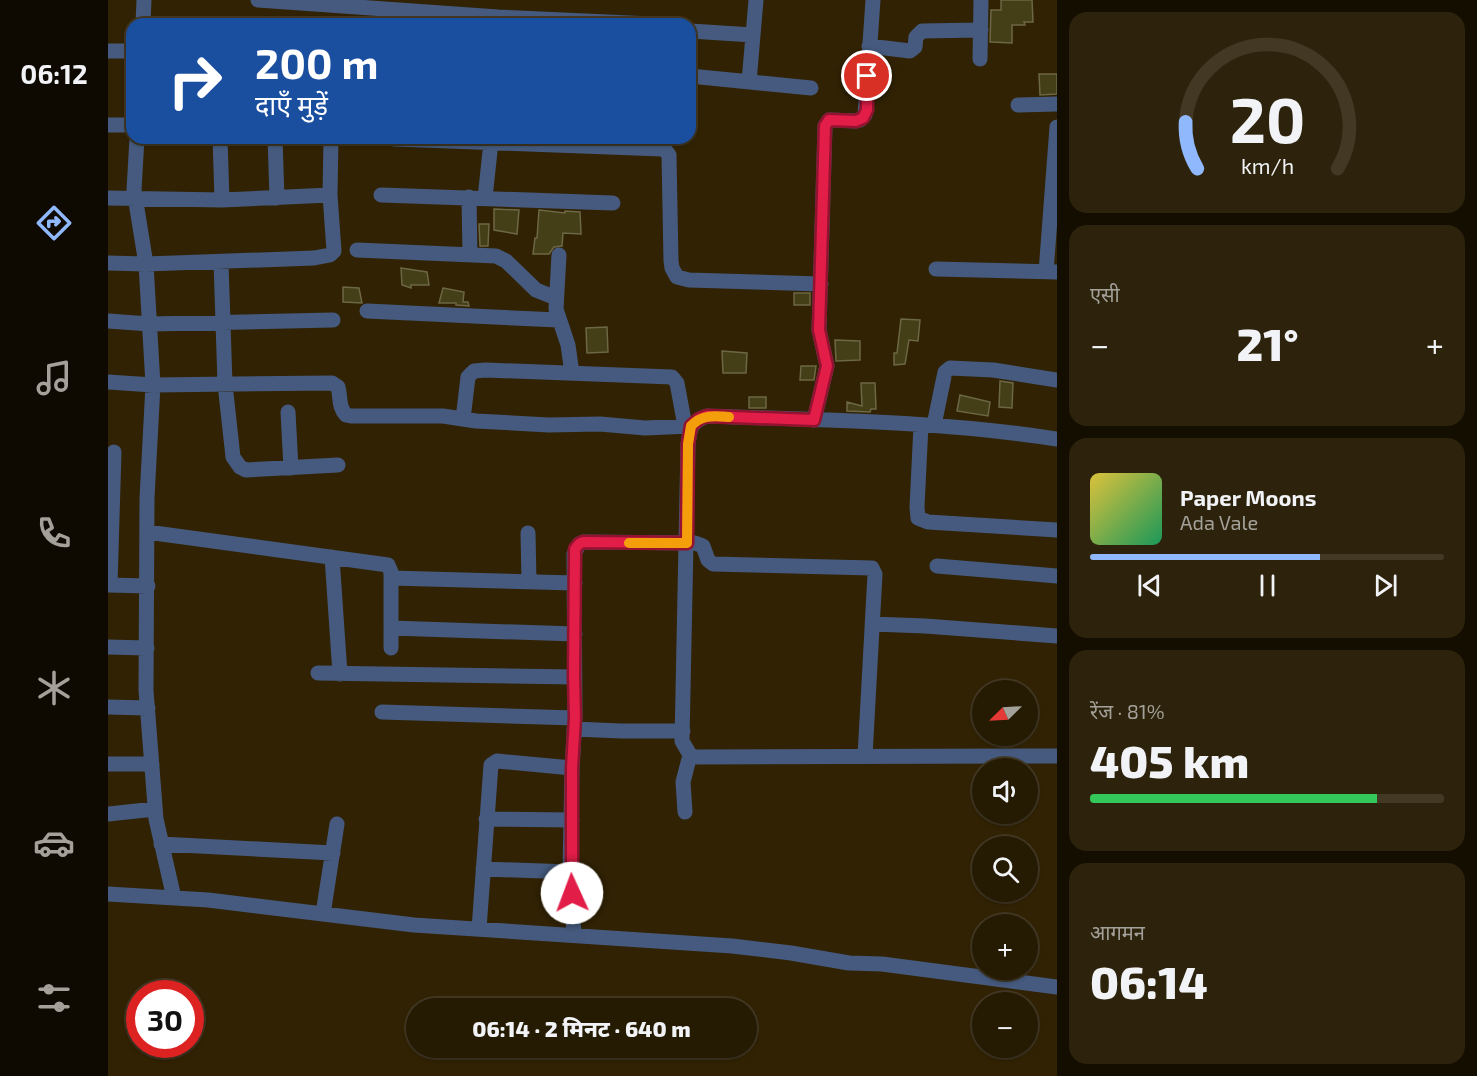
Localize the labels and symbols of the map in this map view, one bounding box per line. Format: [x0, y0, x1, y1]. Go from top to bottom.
pin [841, 50, 892, 101]
north arrow [972, 680, 1038, 746]
position arrow [540, 861, 604, 925]
speed limit sign: 30 [126, 980, 204, 1058]

